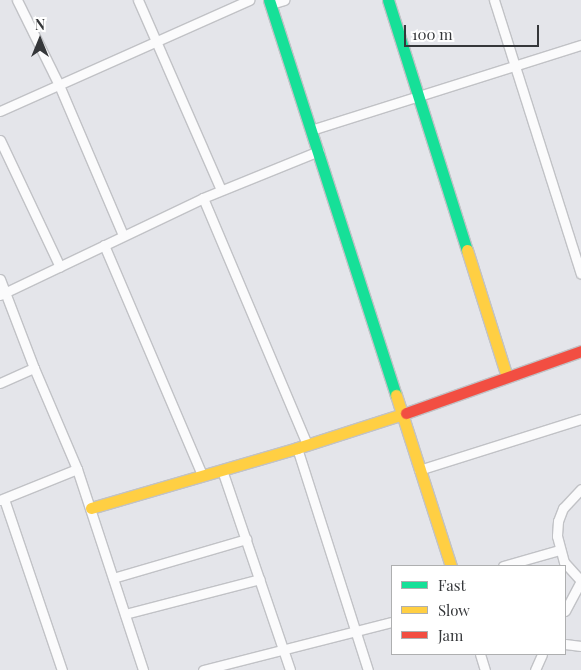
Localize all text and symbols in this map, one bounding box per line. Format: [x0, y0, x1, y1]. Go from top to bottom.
north arrow [15, 15, 65, 65]
text: N [35, 15, 45, 34]
scale bar [406, 15, 541, 47]
text: 100 m [412, 24, 453, 44]
legend [391, 565, 566, 655]
text: Fast [438, 575, 466, 595]
text: Slow [438, 600, 470, 620]
text: Jam [438, 625, 463, 645]

